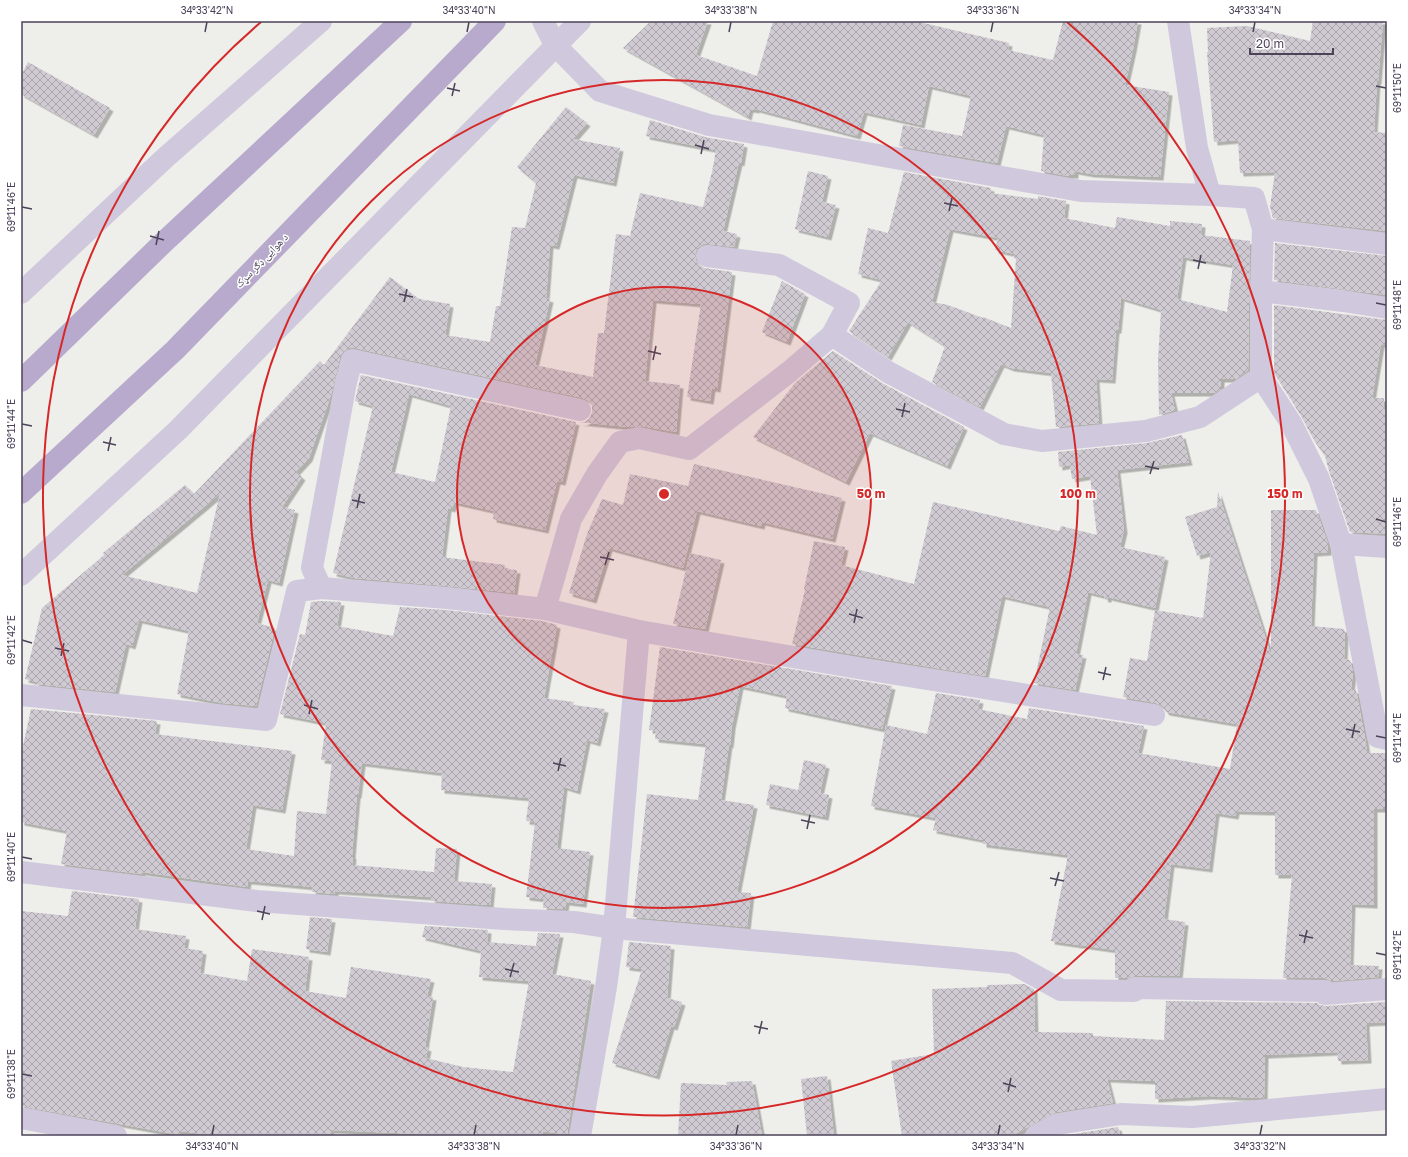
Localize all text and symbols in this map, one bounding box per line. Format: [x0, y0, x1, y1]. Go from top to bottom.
text: 34°33'42"N [181, 4, 233, 16]
text: 34°33'40"N [442, 4, 496, 16]
text: 34°33'38"N [705, 4, 757, 16]
text: 34°33'36"N [967, 4, 1019, 16]
text: 34°33'34"N [1229, 4, 1281, 16]
scale bar [1250, 30, 1333, 56]
text: 20 m [1256, 36, 1284, 51]
text: 69°11'50"E [1391, 63, 1403, 113]
text: 69°11'46"E [5, 182, 17, 232]
street label: د هوایی ډګر سړک [232, 230, 291, 291]
text: 69°11'48"E [1391, 280, 1403, 330]
text: 69°11'44"E [5, 399, 17, 449]
text: 50 m [857, 486, 885, 501]
text: 100 m [1060, 486, 1096, 501]
text: 150 m [1268, 486, 1302, 501]
centre of rings [657, 487, 671, 501]
text: 69°11'46"E [1391, 497, 1403, 547]
text: 69°11'42"E [5, 615, 17, 665]
text: 69°11'44"E [1391, 713, 1403, 763]
text: 69°11'40"E [5, 832, 17, 882]
text: 69°11'42"E [1391, 930, 1403, 980]
text: 69°11'38"E [5, 1049, 17, 1099]
text: 34°33'40"N [185, 1140, 239, 1152]
text: 34°33'38"N [448, 1140, 500, 1152]
text: 34°33'36"N [710, 1140, 762, 1152]
text: 34°33'34"N [972, 1140, 1024, 1152]
text: 34°33'32"N [1234, 1140, 1286, 1152]

